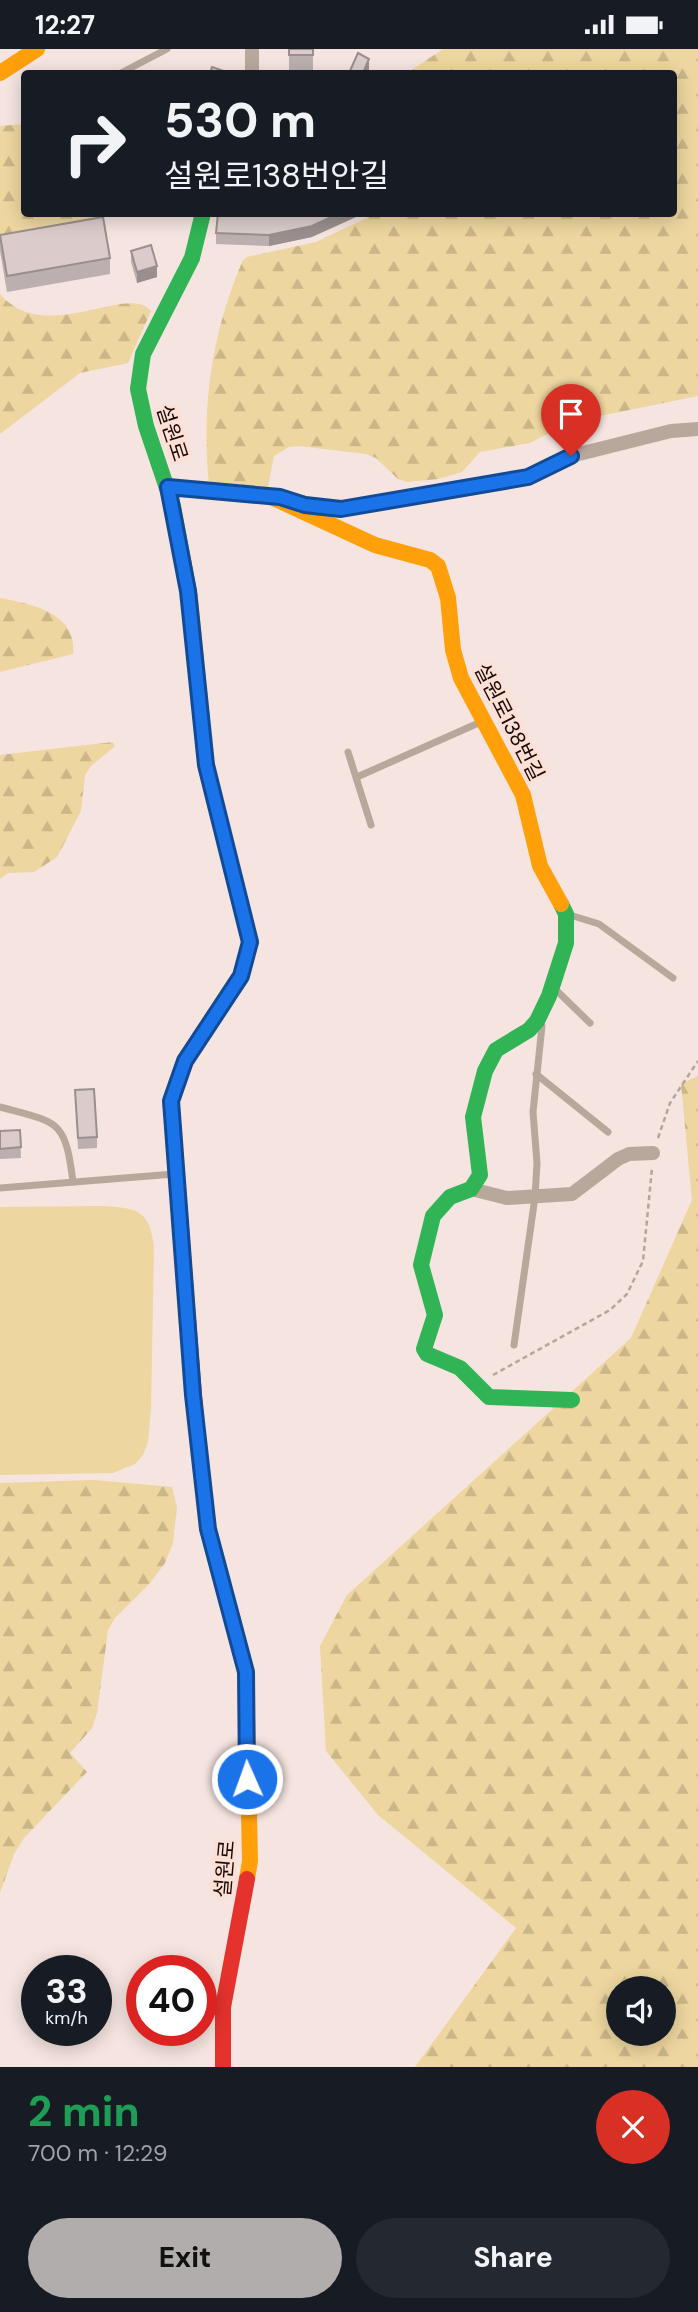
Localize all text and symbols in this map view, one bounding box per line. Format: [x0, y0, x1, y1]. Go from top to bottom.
text: 12:27 [35, 8, 95, 42]
text: 530 m [164, 88, 316, 152]
icon: right [49, 98, 140, 189]
text: 설원로138번안길 [164, 155, 389, 197]
pin [541, 384, 601, 456]
icon: arrive [552, 395, 590, 433]
street label: 설원로 [150, 401, 194, 465]
street label: 설원로138번길 [467, 658, 551, 786]
position arrow [210, 1742, 284, 1816]
street label: 설원로 [209, 1839, 241, 1899]
speed limit sign: 40 [126, 1955, 217, 2046]
text: 33 [45, 1968, 88, 2014]
map controls [606, 1976, 676, 2046]
button: sound [606, 1976, 676, 2046]
text: km/h [45, 2006, 88, 2030]
text: 2 min [28, 2084, 139, 2139]
button: close [596, 2090, 670, 2164]
text: 700 m · 12:29 [28, 2138, 167, 2168]
button: Exit [28, 2218, 342, 2298]
button: Share [356, 2218, 670, 2298]

